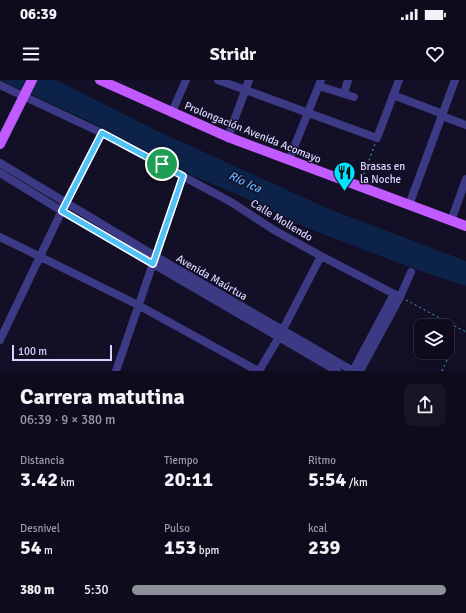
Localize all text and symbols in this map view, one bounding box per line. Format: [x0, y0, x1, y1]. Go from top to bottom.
text: 06:39 [20, 5, 57, 23]
icon: menu [20, 43, 42, 65]
text: Stridr [210, 43, 256, 65]
icon: heart [424, 43, 446, 65]
street label: Prolongación Avenida Acomayo [183, 99, 323, 166]
pin [145, 147, 179, 181]
icon: arrive [151, 153, 173, 175]
restaurant icon: Brasas en la Noche [332, 159, 358, 192]
place label: Brasas en la Noche [360, 160, 405, 186]
water label: Río Ica [226, 168, 264, 197]
street label: Calle Mollendo [248, 197, 315, 244]
street label: Avenida Maúrtua [174, 252, 250, 303]
map controls [414, 319, 454, 359]
button: layers [414, 319, 454, 359]
scale bar [12, 343, 112, 362]
text: 100 m [18, 345, 47, 358]
text: Carrera matutina [20, 383, 185, 410]
button: share [404, 384, 446, 426]
text: 06:39 · 9 × 380 m [20, 412, 115, 428]
text: Distancia [20, 454, 64, 467]
text: Tiempo [164, 454, 198, 467]
text: Ritmo [308, 454, 336, 467]
text: 3.42 [20, 467, 58, 492]
text: 20:11 [164, 467, 213, 492]
text: 5:54 [308, 467, 346, 492]
text: km [58, 476, 75, 489]
text: /km [346, 476, 368, 489]
text: Desnivel [20, 522, 60, 535]
text: Pulso [164, 522, 190, 535]
text: kcal [308, 522, 327, 535]
text: 54 [20, 535, 42, 560]
text: 153 [164, 535, 196, 560]
text: 239 [308, 535, 340, 560]
text: m [42, 544, 53, 557]
text: bpm [196, 544, 219, 557]
text: 380 m [20, 582, 54, 598]
text: 5:30 [84, 582, 109, 598]

